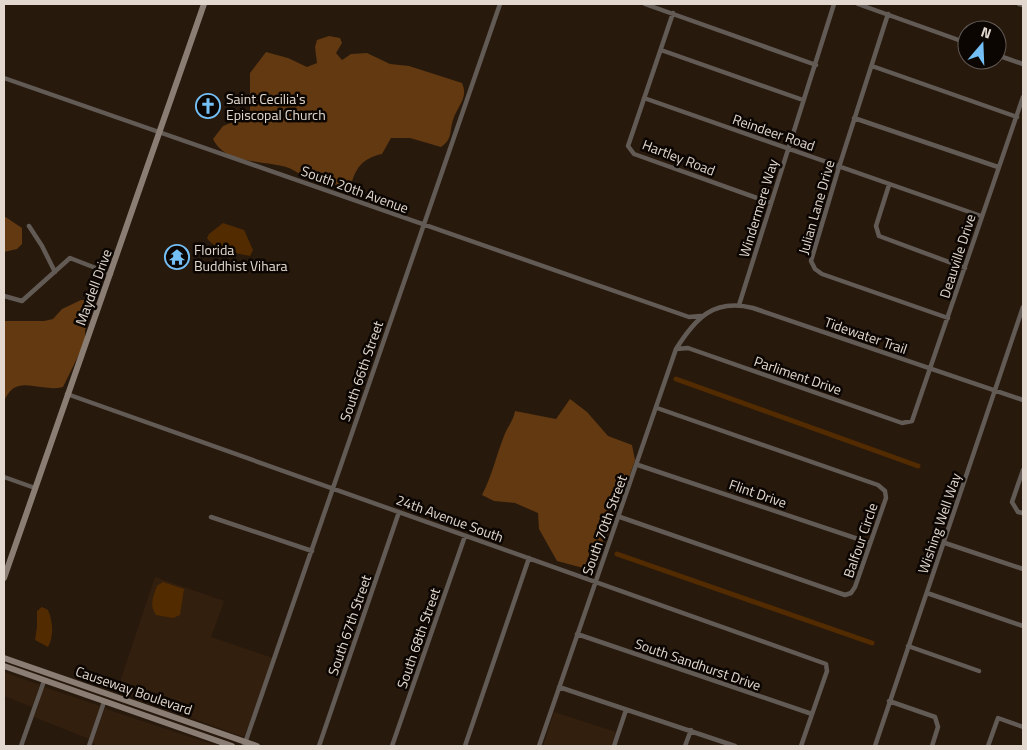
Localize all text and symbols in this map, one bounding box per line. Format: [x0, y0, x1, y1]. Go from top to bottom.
north arrow [957, 20, 1007, 70]
text: N [978, 21, 994, 44]
place label: Saint Cecilia's Episcopal Church [226, 88, 326, 125]
church icon: Saint Cecilia's Episcopal Church [195, 93, 221, 119]
street label: Reindeer Road [730, 108, 818, 156]
street label: Hartley Road [639, 133, 719, 181]
street label: Windermere Way [733, 156, 783, 260]
street label: Julian Lane Drive [792, 157, 840, 257]
street label: South 20th Avenue [298, 160, 412, 218]
street label: Deauville Drive [933, 211, 981, 301]
place label: Florida Buddhist Vihara [194, 239, 288, 276]
temple icon: Florida Buddhist Vihara [164, 244, 190, 270]
street label: Maydell Drive [69, 246, 117, 328]
street label: Tidewater Trail [822, 311, 910, 359]
street label: South 66th Street [334, 318, 388, 424]
street label: Parliment Drive [751, 350, 845, 400]
street label: Wishing Well Way [912, 470, 966, 576]
street label: South 70th Street [576, 472, 632, 578]
street label: Flint Drive [726, 473, 790, 513]
street label: 24th Avenue South [393, 489, 507, 547]
street label: Balfour Circle [837, 500, 883, 580]
street label: South 67th Street [322, 572, 376, 678]
street label: South 68th Street [391, 585, 445, 691]
street label: South Sandhurst Drive [632, 633, 764, 695]
street label: Causeway Boulevard [73, 660, 195, 720]

